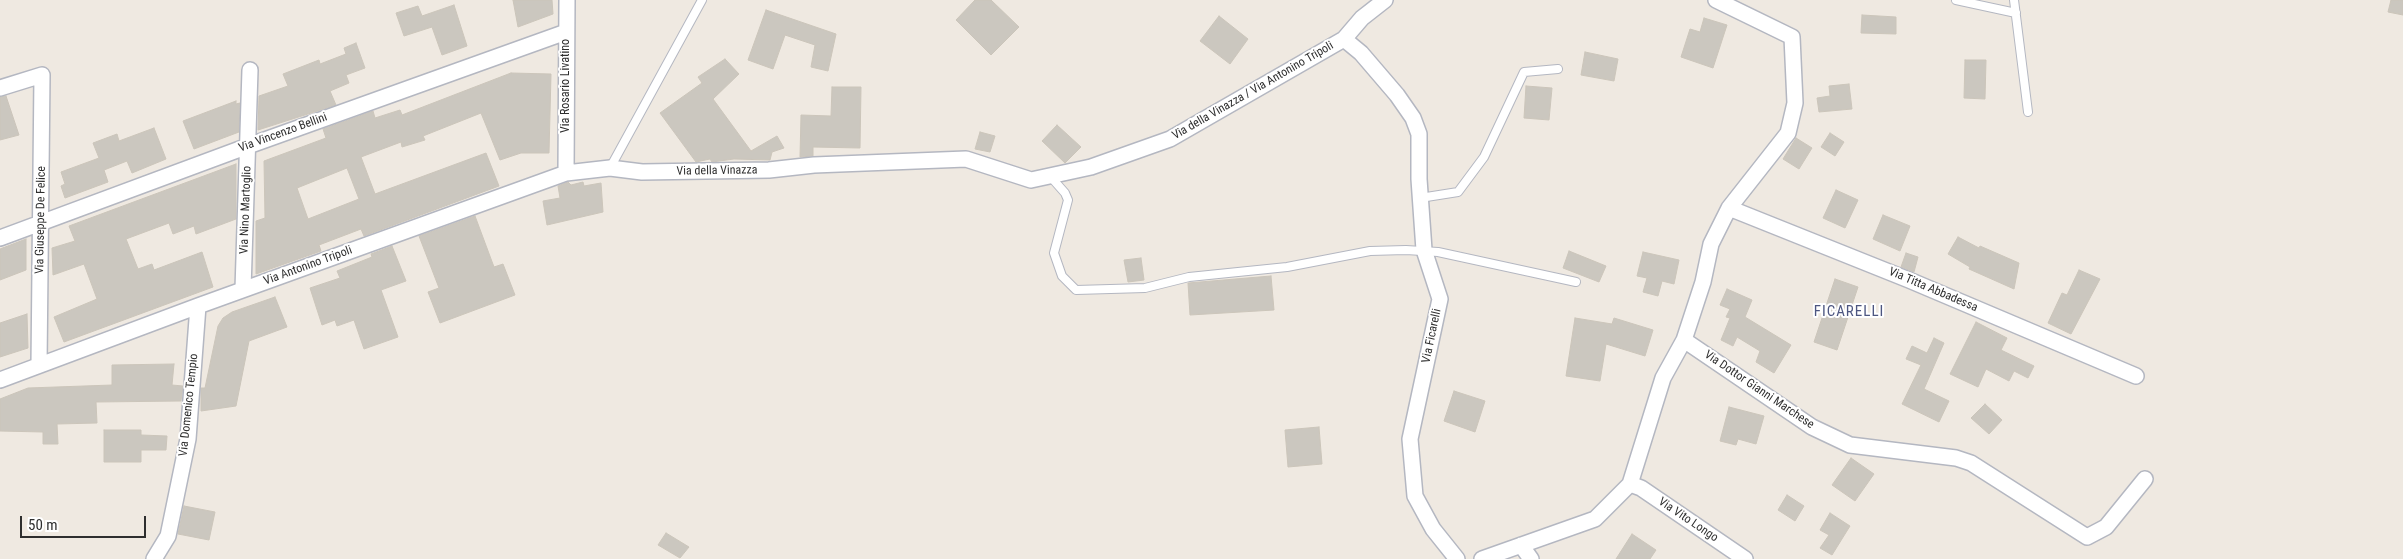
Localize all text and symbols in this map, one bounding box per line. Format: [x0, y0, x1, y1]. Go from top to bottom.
street label: Via Rosario Livatino [559, 39, 573, 133]
street label: Via della Vinazza / Via Antonino Tripoli [1170, 39, 1336, 143]
street label: Via Vincenzo Bellini [237, 110, 329, 156]
street label: Via della Vinazza [676, 163, 758, 179]
street label: Via Giuseppe De Felice [33, 166, 49, 274]
street label: Via Nino Martoglio [237, 166, 255, 254]
street label: Via Antonino Tripoli [262, 243, 354, 289]
street label: Via Titta Abbadessa [1886, 265, 1980, 315]
district label: FICARELLI [1813, 303, 1885, 321]
street label: Via Ficarelli [1419, 307, 1445, 365]
street label: Via Dottor Gianni Marchese [1701, 348, 1817, 432]
street label: Via Domenico Tempio [176, 353, 202, 457]
street label: Via Vito Longo [1655, 495, 1721, 545]
scale bar [22, 506, 149, 538]
text: 50 m [28, 516, 58, 534]

